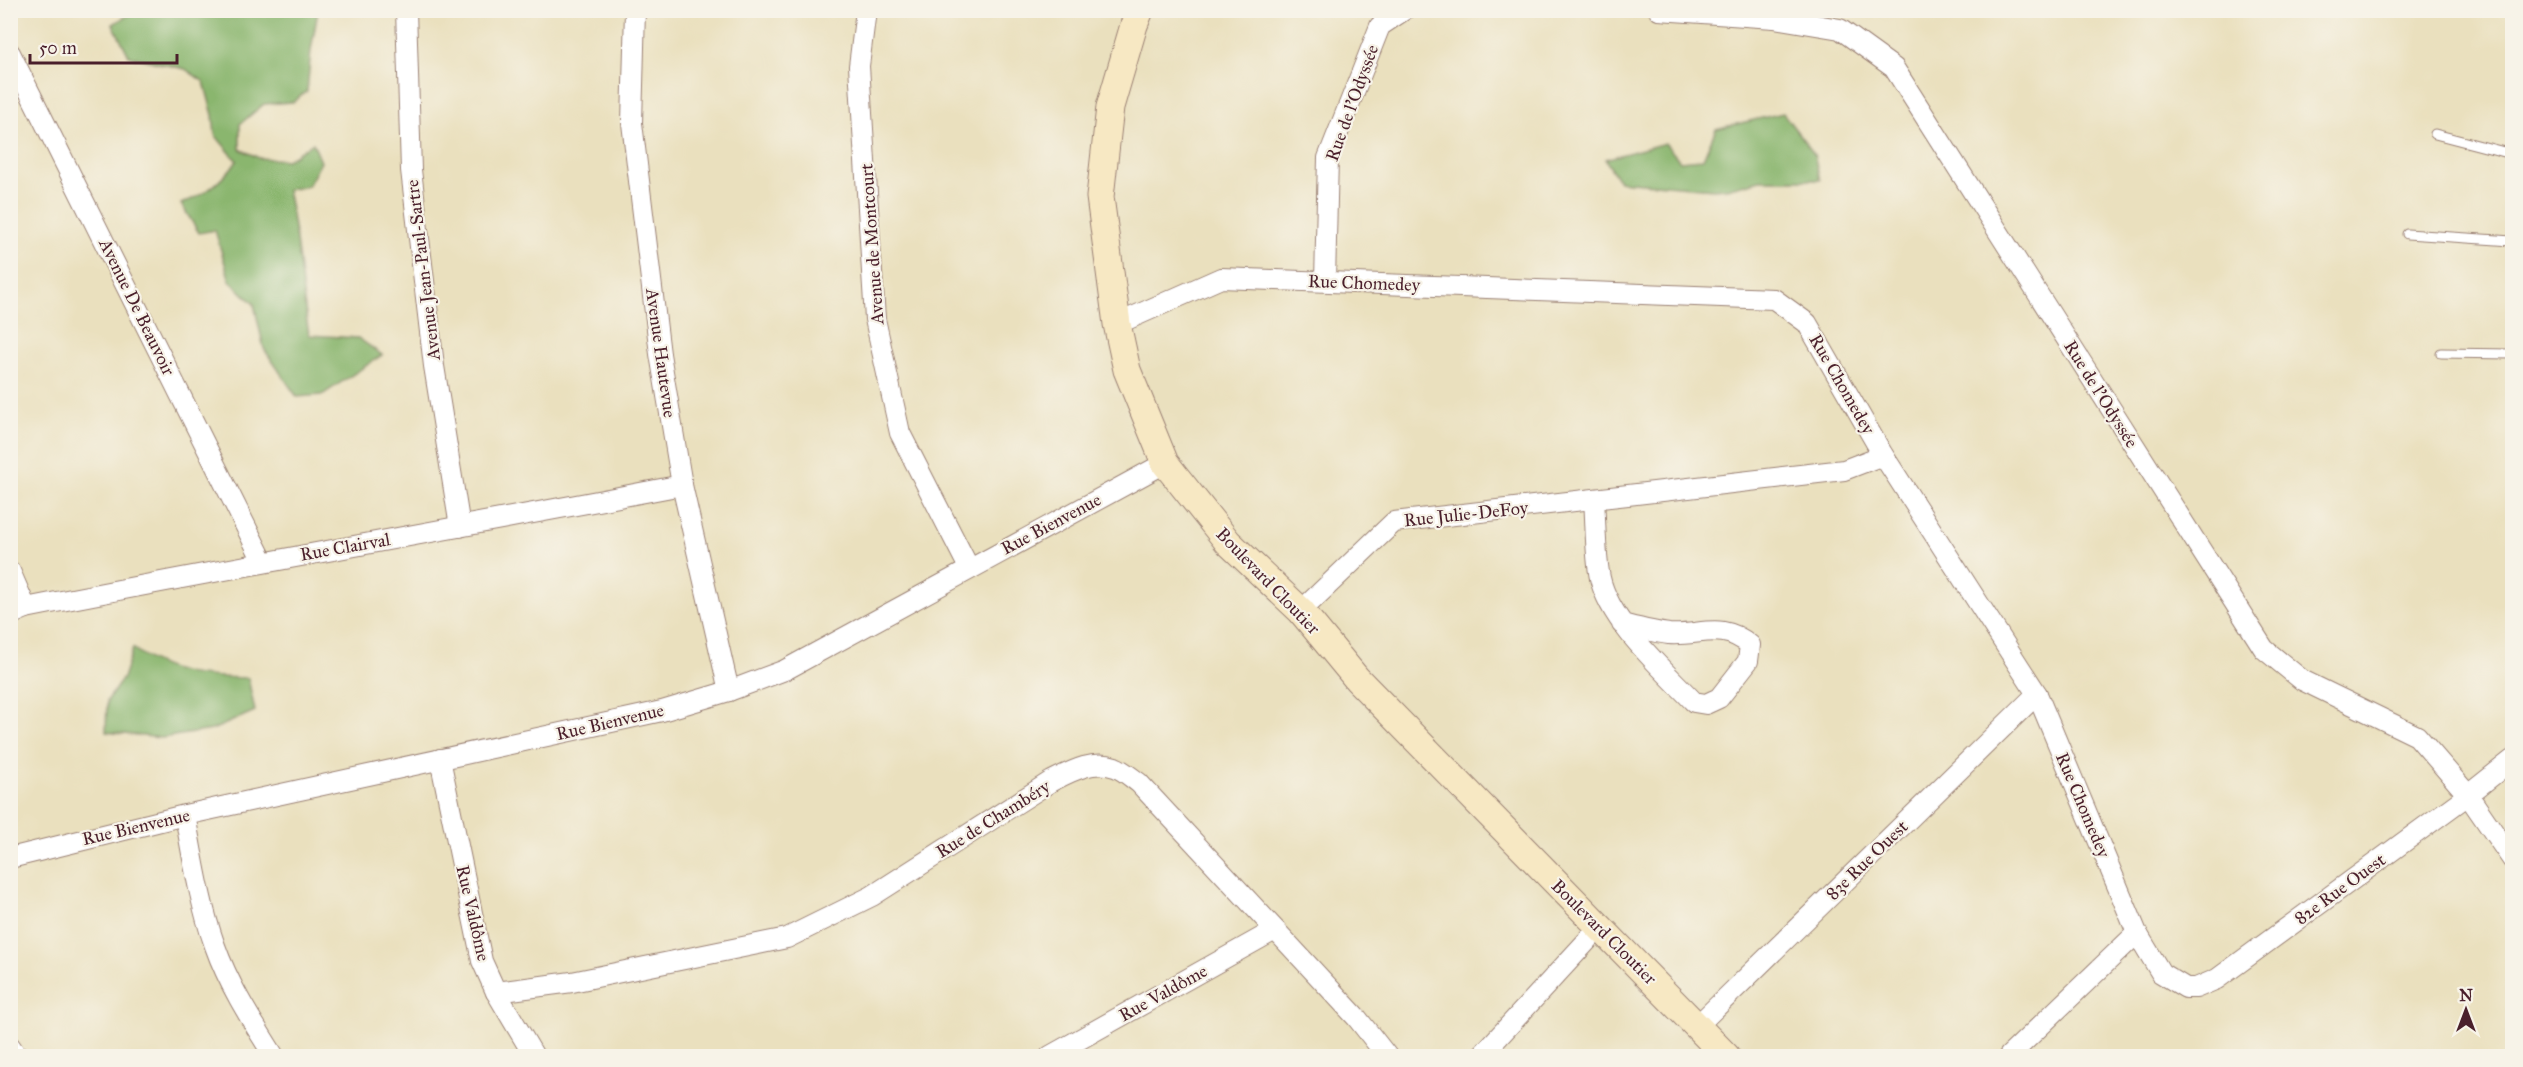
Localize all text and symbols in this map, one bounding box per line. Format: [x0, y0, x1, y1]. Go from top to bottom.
scale bar [30, 27, 177, 65]
text: 50 m [39, 37, 77, 59]
street label: Rue de l'Odyssée [1321, 42, 1383, 164]
street label: Avenue de Montcourt [855, 162, 889, 326]
street label: Avenue Jean-Paul-Sartre [401, 178, 446, 363]
street label: Avenue De Beauvoir [94, 234, 180, 379]
street label: Rue Chomedey [1308, 270, 1421, 296]
street label: Avenue Hautevue [641, 286, 681, 419]
street label: Rue Chomedey [1804, 330, 1880, 439]
street label: Rue de l'Odyssée [2059, 336, 2143, 452]
street label: Rue Bienvenue [997, 489, 1105, 559]
street label: Rue Julie-DeFoy [1403, 496, 1530, 532]
street label: Boulevard Cloutier [1211, 523, 1325, 639]
street label: Rue Clairval [298, 528, 392, 566]
street label: Rue Bienvenue [554, 699, 666, 745]
street label: Rue Chomedey [2051, 749, 2115, 861]
street label: Rue de Chambéry [932, 775, 1055, 863]
street label: Rue Bienvenue [80, 804, 192, 850]
street label: 83e Rue Ouest [1821, 815, 1913, 905]
street label: 82e Rue Ouest [2290, 848, 2390, 929]
street label: Rue Valdôme [451, 863, 495, 963]
street label: Boulevard Cloutier [1547, 875, 1661, 989]
street label: Rue Valdôme [1115, 960, 1211, 1026]
north arrow [2436, 980, 2496, 1040]
text: N [2459, 986, 2473, 1005]

